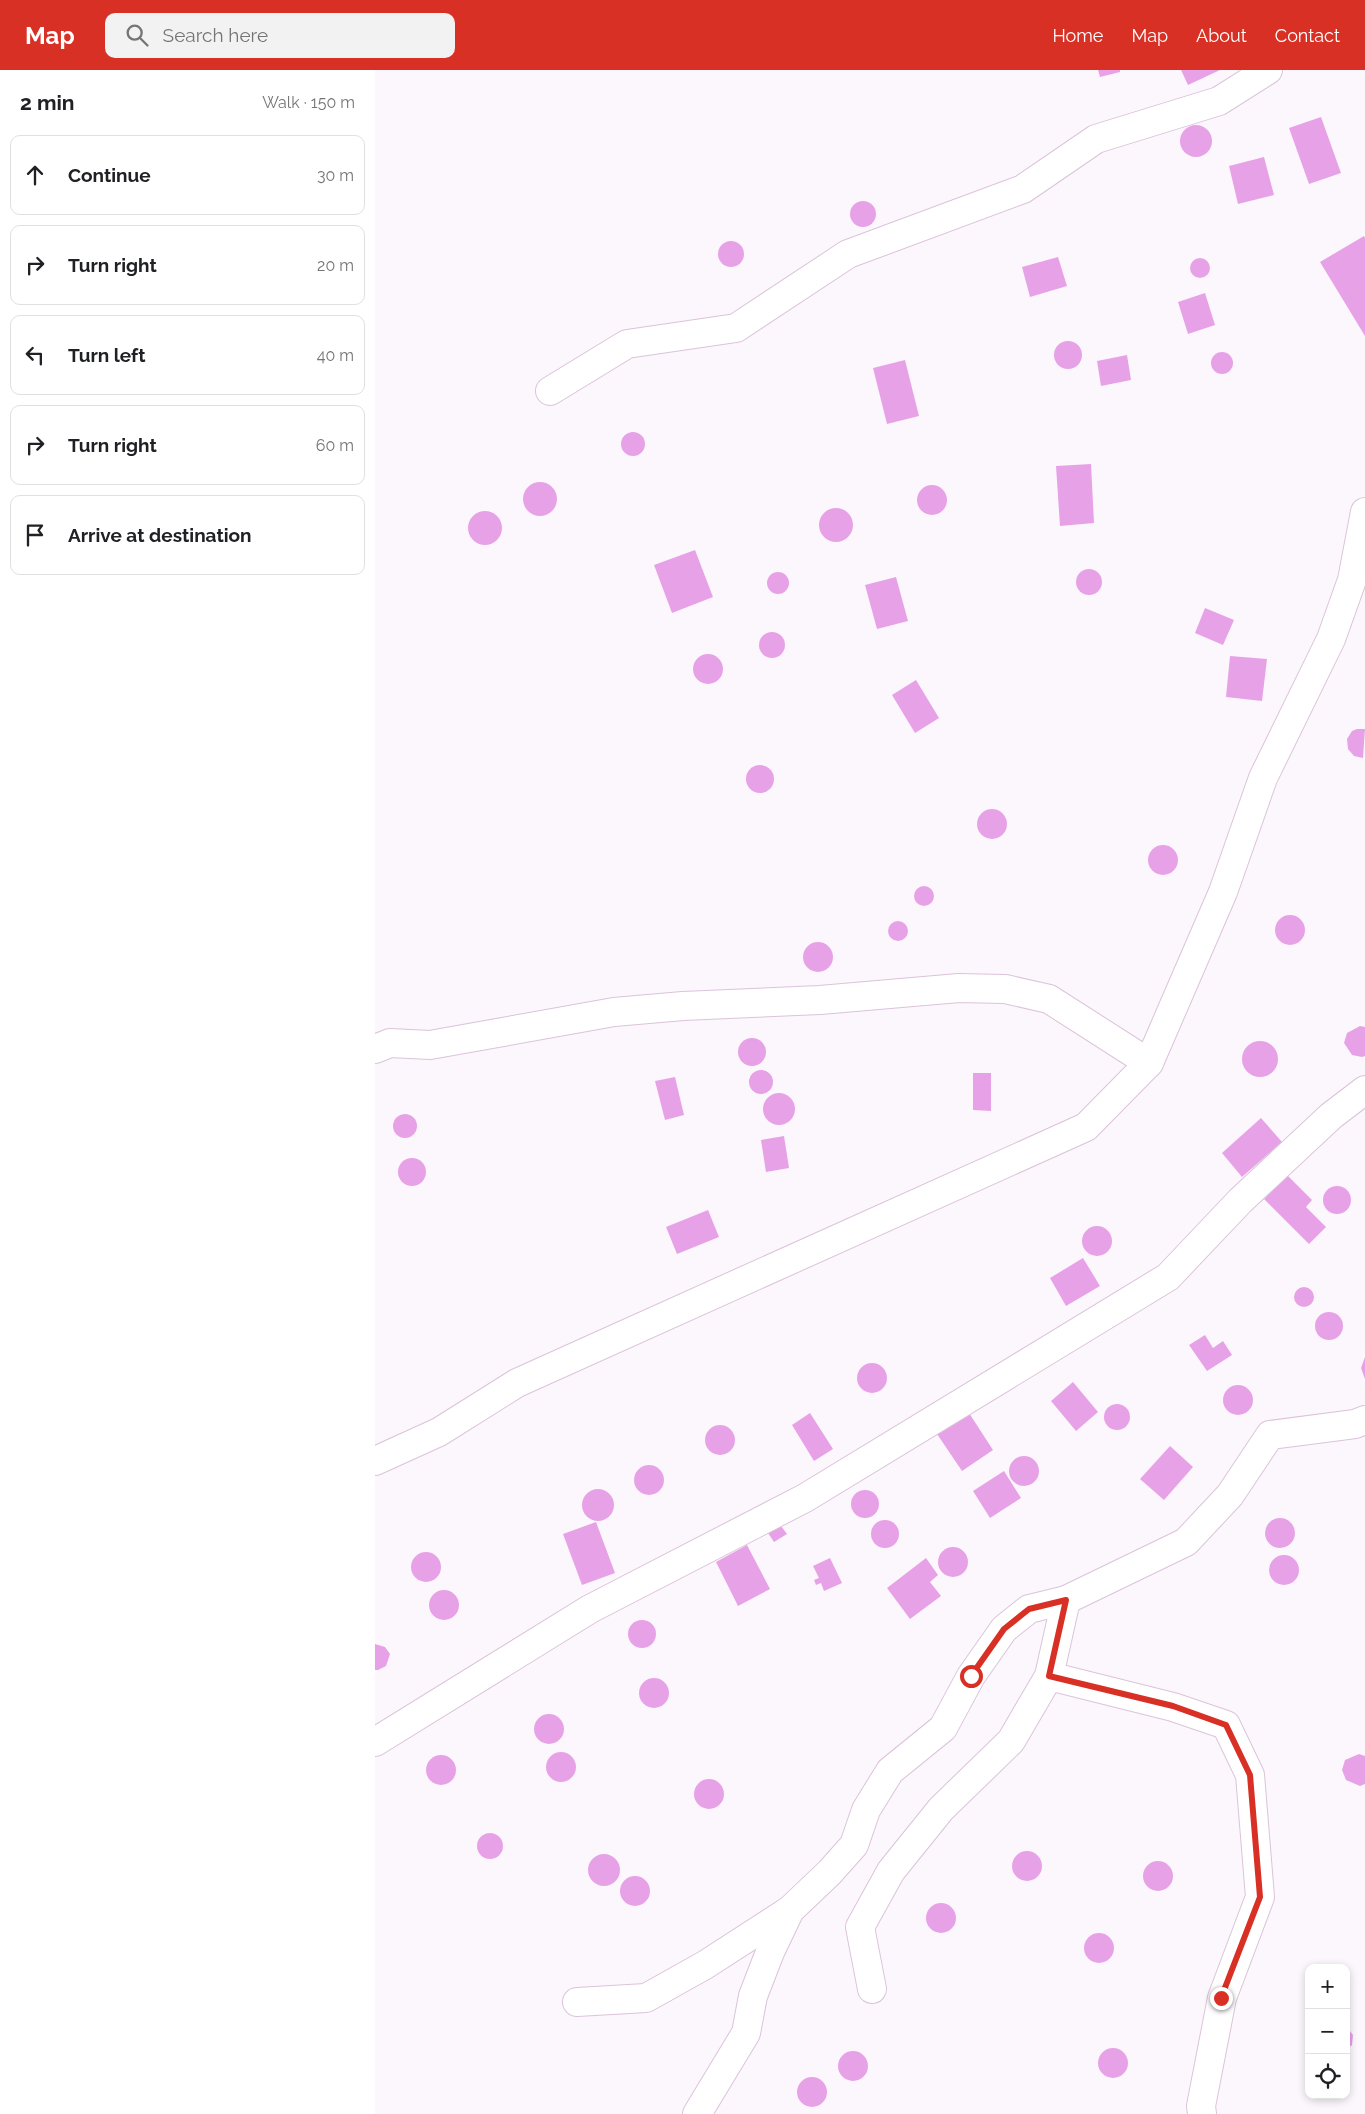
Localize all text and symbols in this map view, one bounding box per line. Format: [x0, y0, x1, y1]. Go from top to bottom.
search box [105, 13, 455, 58]
text: Map [25, 21, 75, 50]
icon: search [123, 21, 151, 49]
text: Search here [163, 24, 268, 46]
text: Home [1052, 25, 1103, 46]
text: Map [1131, 25, 1168, 46]
text: About [1196, 25, 1247, 46]
text: Contact [1275, 25, 1340, 46]
text: 2 min [20, 90, 74, 115]
text: Walk · 150 m [262, 93, 355, 112]
icon: ahead [21, 161, 49, 189]
text: Continue [68, 164, 151, 186]
text: 30 m [317, 166, 354, 185]
icon: right [21, 251, 49, 279]
text: Turn right [68, 254, 157, 276]
text: 20 m [317, 256, 354, 275]
icon: left [21, 341, 49, 369]
text: Turn left [68, 344, 145, 366]
text: 40 m [317, 346, 354, 365]
icon: right [21, 431, 49, 459]
text: Turn right [68, 434, 157, 456]
text: 60 m [316, 436, 354, 455]
icon: arrive [21, 521, 49, 549]
text: Arrive at destination [68, 524, 252, 546]
route start [960, 1665, 983, 1688]
map controls [1305, 1964, 1350, 2099]
button: + [1305, 1964, 1350, 2009]
route end [1210, 1987, 1233, 2010]
button: − [1305, 2009, 1350, 2054]
button: locate [1305, 2054, 1350, 2099]

